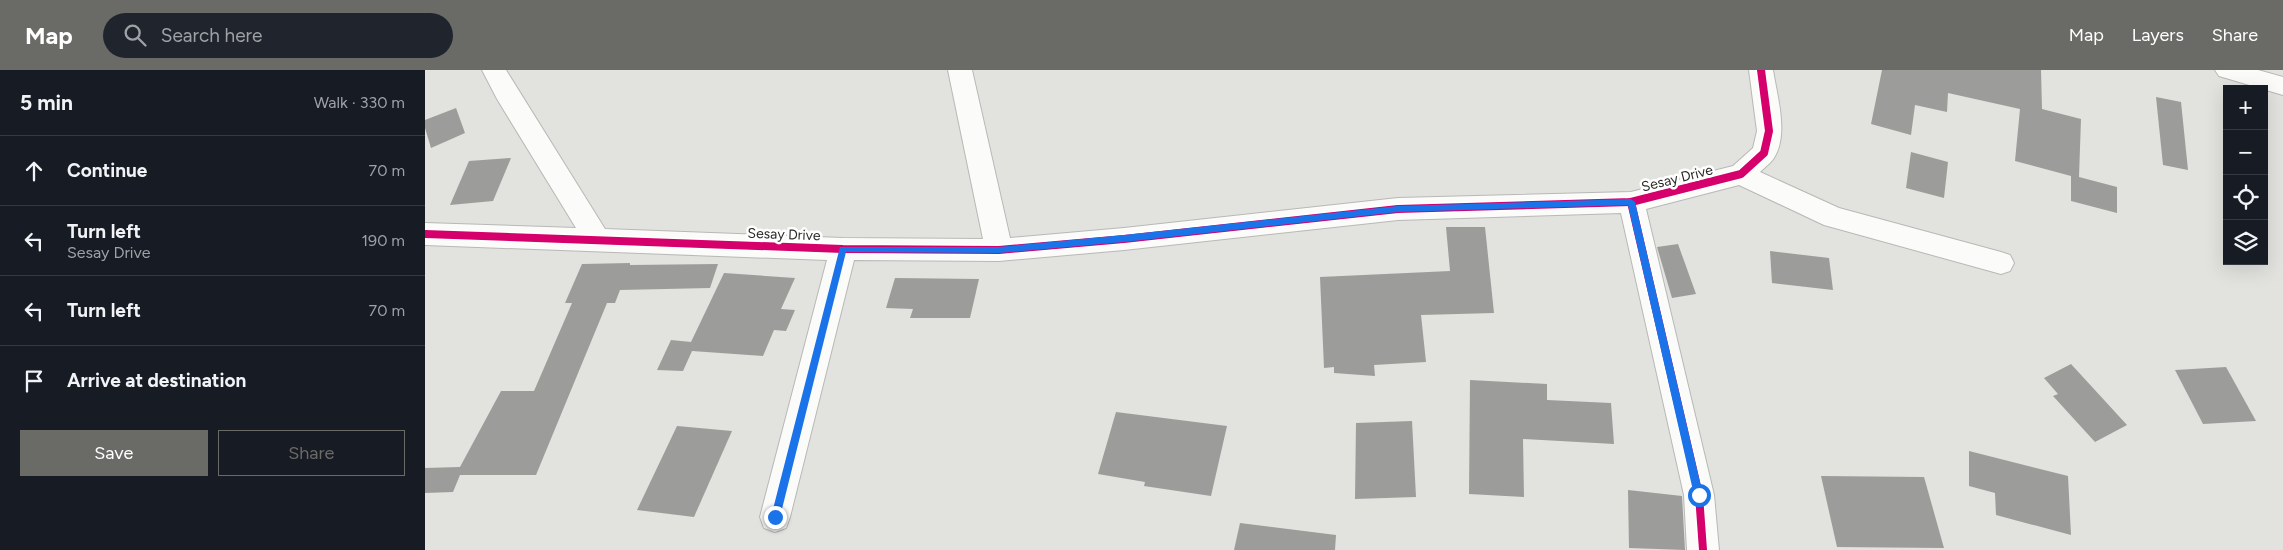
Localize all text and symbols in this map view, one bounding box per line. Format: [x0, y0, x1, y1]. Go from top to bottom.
search box [103, 13, 453, 58]
text: Map [25, 21, 73, 50]
icon: search [121, 21, 149, 49]
text: Search here [161, 24, 262, 47]
text: Map [2069, 24, 2104, 46]
text: Layers [2132, 24, 2184, 46]
text: Share [2212, 24, 2258, 46]
map controls [2223, 85, 2268, 265]
button: + [2223, 85, 2268, 130]
text: 5 min [20, 90, 73, 115]
text: Walk · 330 m [314, 93, 405, 112]
button: − [2223, 130, 2268, 175]
icon: ahead [20, 157, 48, 185]
text: Continue [67, 159, 147, 182]
text: 70 m [369, 161, 405, 180]
street label: Sesay Drive [1640, 161, 1715, 196]
button: locate [2223, 175, 2268, 220]
text: Turn left [67, 220, 141, 243]
button: layers [2223, 220, 2268, 265]
street label: Sesay Drive [747, 225, 821, 244]
icon: left [20, 227, 48, 255]
text: 190 m [362, 231, 405, 250]
text: Sesay Drive [67, 243, 150, 262]
icon: left [20, 297, 48, 325]
text: Turn left [67, 299, 141, 322]
text: 70 m [369, 301, 405, 320]
icon: arrive [20, 367, 48, 395]
text: Arrive at destination [67, 369, 246, 392]
button: Save [20, 430, 208, 476]
button: Share [218, 430, 405, 476]
route start [1688, 484, 1711, 507]
route end [764, 506, 787, 529]

